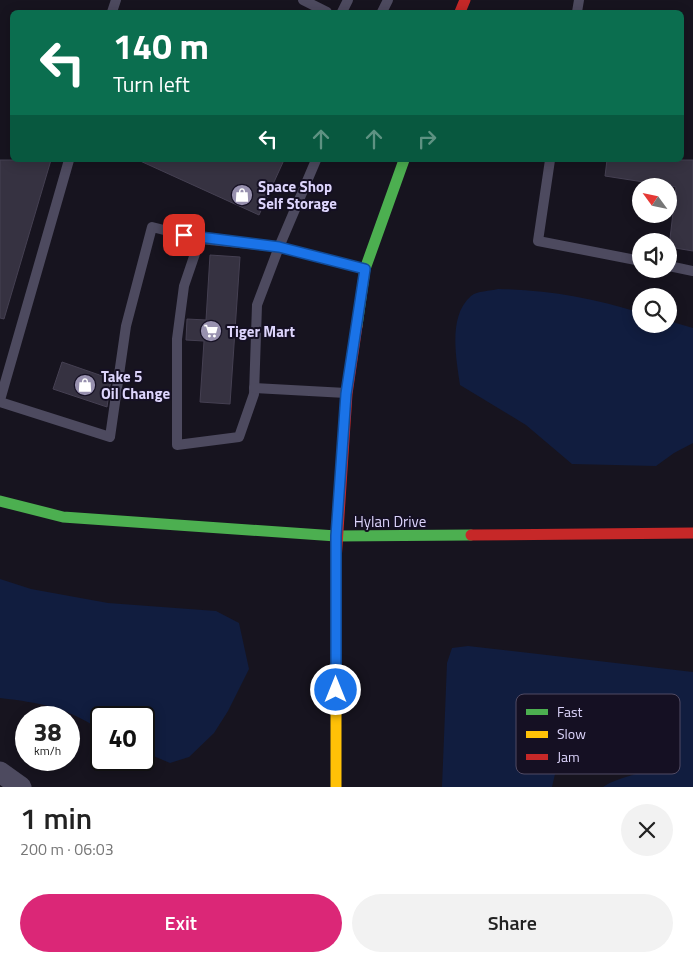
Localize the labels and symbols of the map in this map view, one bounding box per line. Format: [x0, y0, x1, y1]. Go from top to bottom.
place label: Space Shop Self Storage [258, 175, 337, 215]
north arrow [632, 178, 678, 222]
shop icon: Space Shop Self Storage [230, 183, 254, 207]
pin [163, 214, 205, 256]
supermarket icon: Tiger Mart [199, 319, 223, 343]
place label: Tiger Mart [227, 320, 295, 343]
place label: Take 5 Oil Change [101, 365, 170, 405]
shop icon: Take 5 Oil Change [73, 373, 97, 397]
street label: Hylan Drive [354, 510, 426, 533]
position arrow [309, 663, 361, 715]
legend [516, 694, 680, 774]
text: Fast [557, 701, 582, 722]
speed limit sign: 40 [90, 706, 155, 771]
text: Slow [557, 723, 586, 744]
text: Jam [557, 746, 580, 767]

